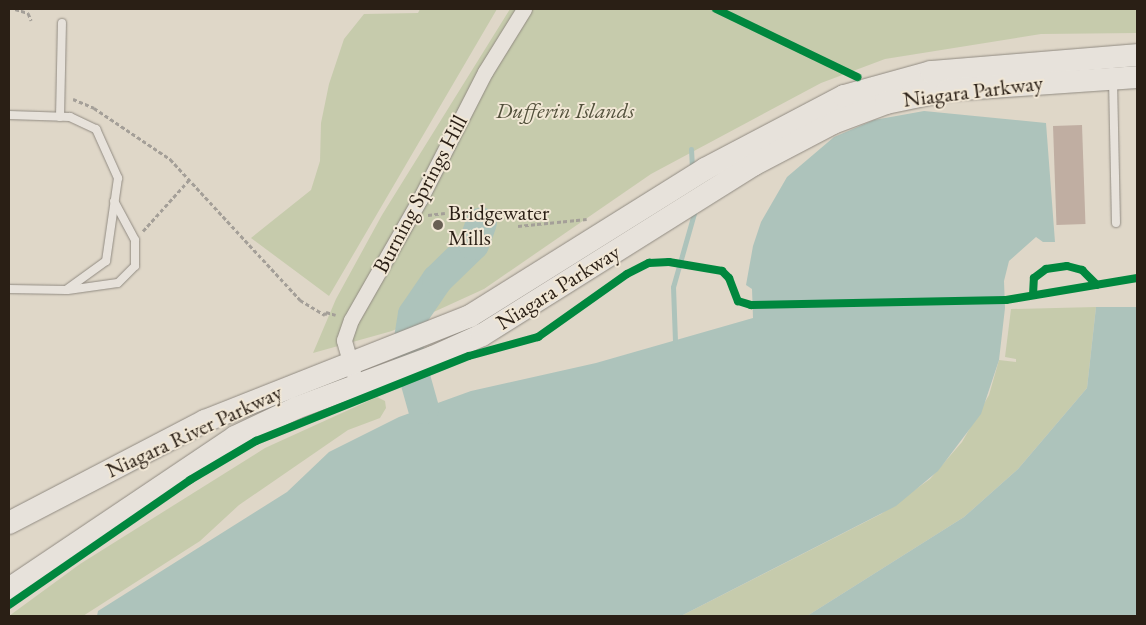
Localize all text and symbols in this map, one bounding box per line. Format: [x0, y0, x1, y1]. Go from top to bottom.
street label: Niagara Parkway [901, 69, 1045, 113]
park label: Dufferin Islands [496, 98, 634, 124]
street label: Burning Springs Hill [367, 110, 473, 278]
place label: Bridgewater Mills [448, 199, 549, 250]
marker: Bridgewater Mills [432, 219, 444, 231]
street label: Niagara Parkway [491, 238, 625, 336]
street label: Niagara River Parkway [102, 379, 286, 483]

